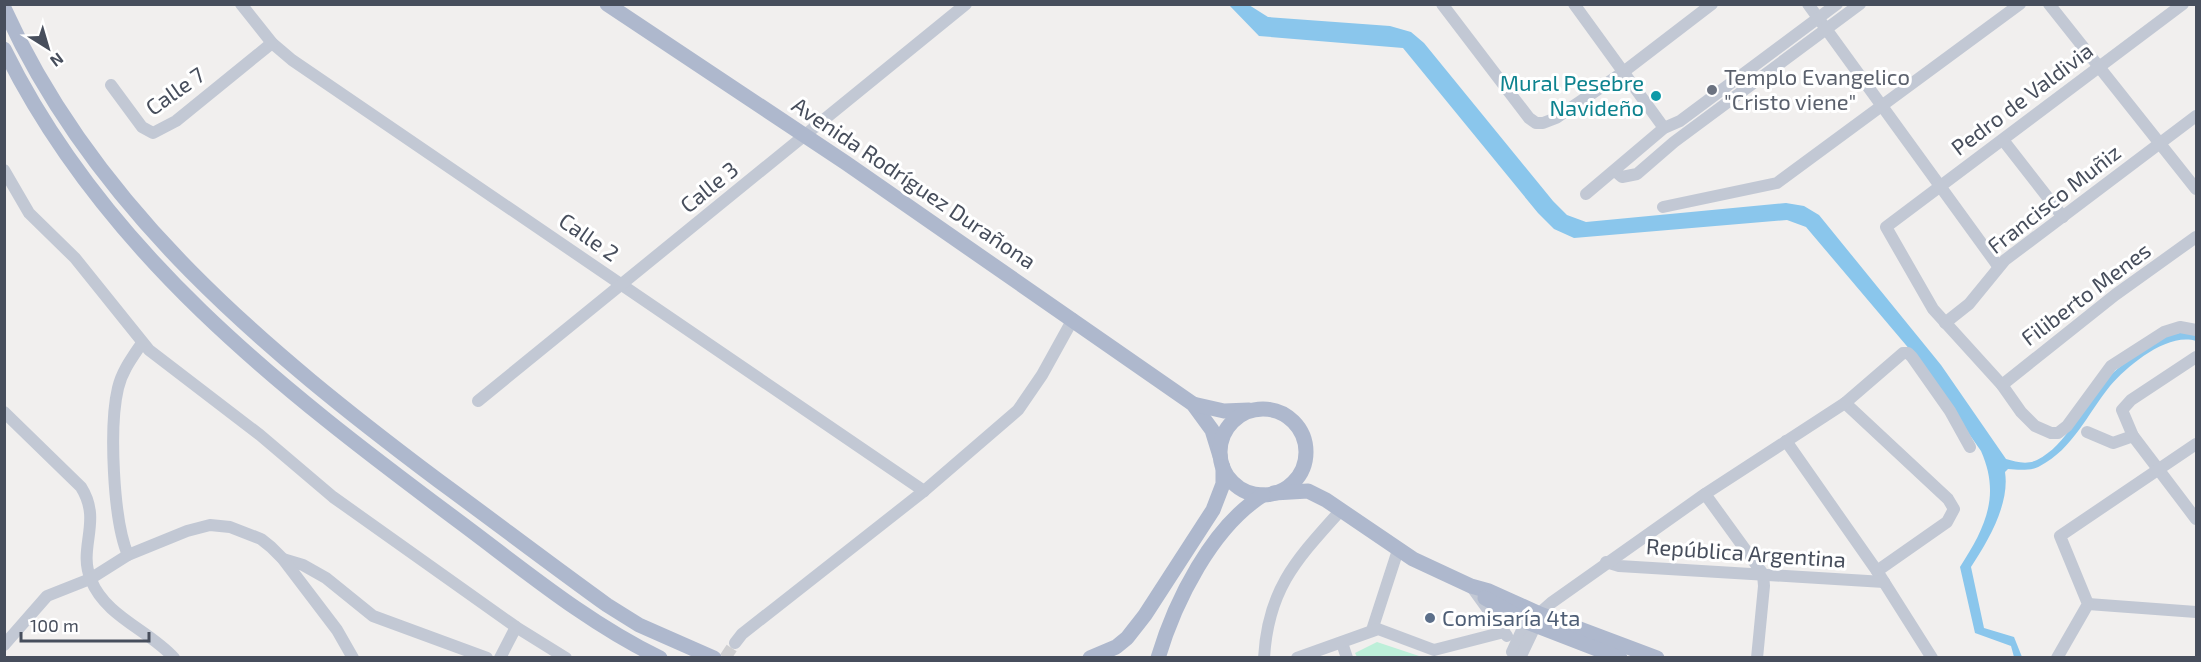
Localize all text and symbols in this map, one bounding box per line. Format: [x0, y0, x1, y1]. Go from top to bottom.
north arrow [18, 18, 78, 78]
street label: Pedro de Valdivia [1945, 36, 2097, 160]
text: N [47, 49, 68, 71]
street label: Calle 7 [140, 61, 209, 120]
place label: Templo Evangelico "Cristo viene" [1724, 63, 1910, 114]
place label: Mural Pesebre Navideño [1500, 69, 1644, 120]
marker: Templo Evangelico "Cristo viene" [1705, 83, 1719, 97]
marker: Mural Pesebre Navideño [1649, 89, 1663, 103]
street label: Avenida Rodríguez Durañona [788, 91, 1041, 274]
street label: Francisco Muñiz [1982, 138, 2125, 258]
street label: Calle 3 [674, 155, 742, 217]
street label: Calle 2 [555, 206, 624, 266]
street label: Filiberto Menes [2016, 236, 2155, 350]
street label: República Argentina [1645, 532, 1847, 572]
place label: Comisaría 4ta [1442, 604, 1580, 630]
scale bar [21, 605, 148, 643]
marker: Comisaría 4ta [1423, 611, 1437, 625]
text: 100 m [30, 614, 79, 636]

